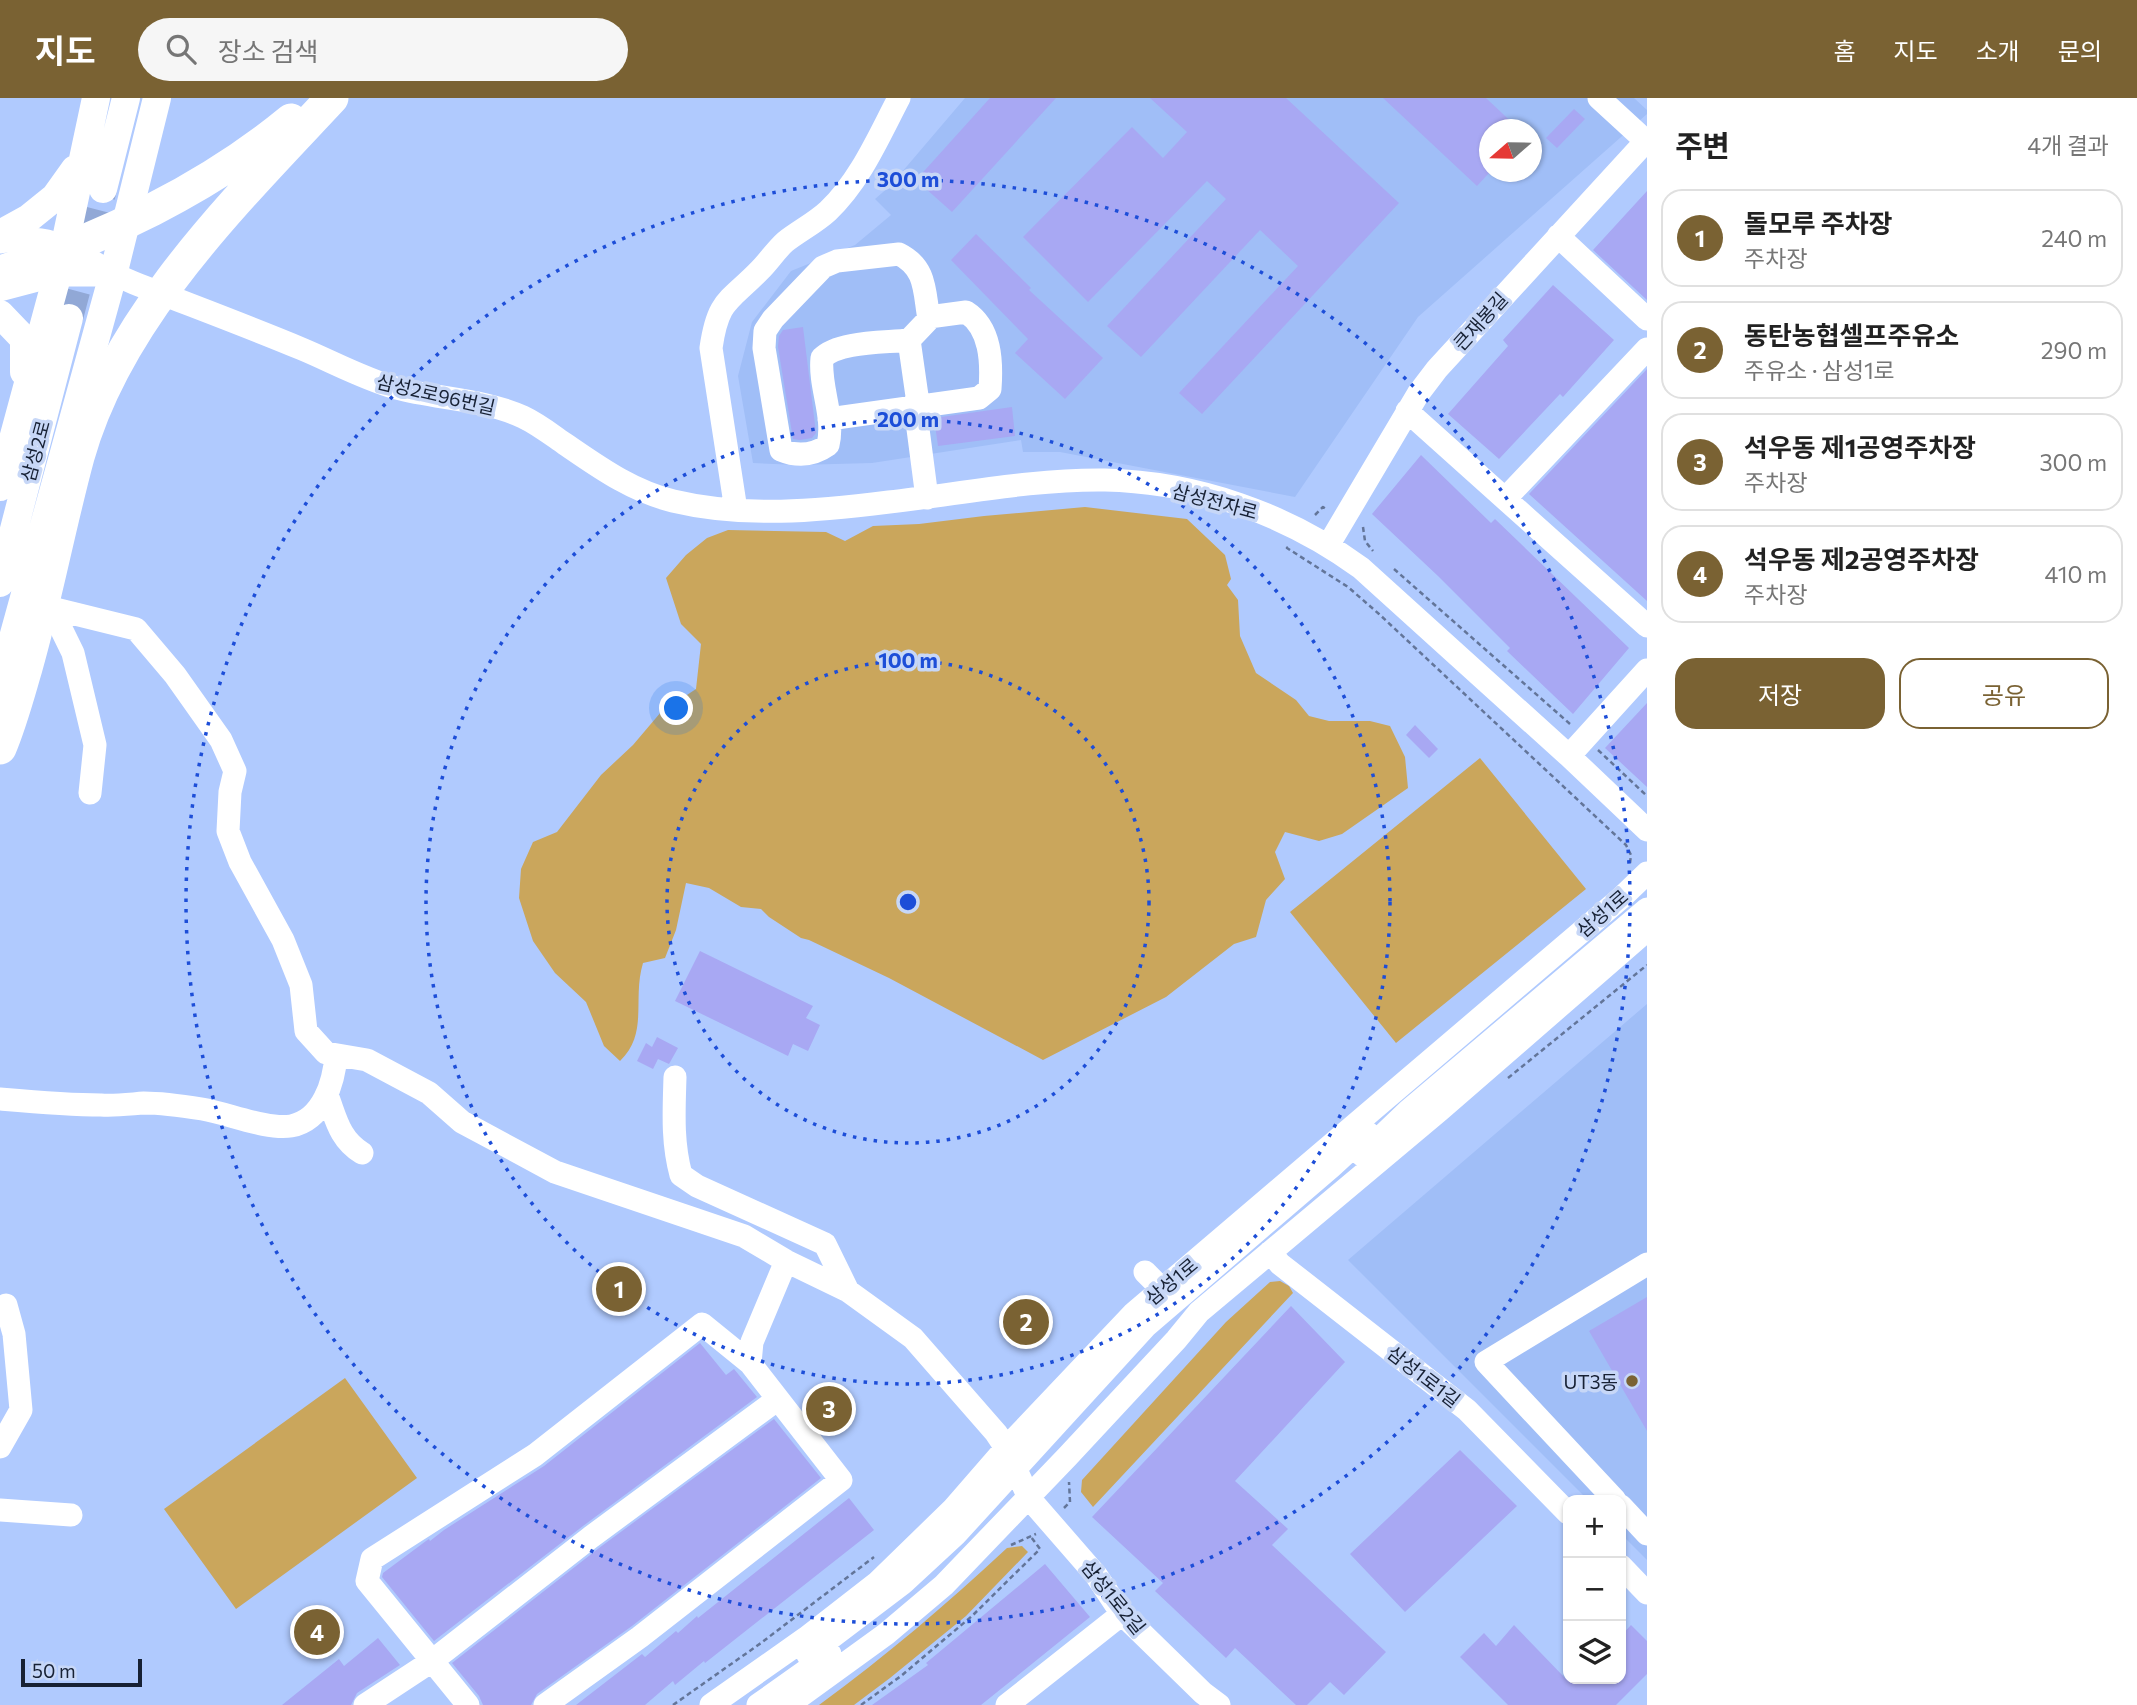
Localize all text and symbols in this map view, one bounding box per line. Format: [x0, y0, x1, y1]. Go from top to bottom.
search box [138, 18, 628, 81]
text: 지도 [35, 29, 96, 70]
icon: search [162, 30, 200, 68]
text: 장소 검색 [218, 35, 318, 66]
text: 홈 [1833, 36, 1855, 65]
text: 지도 [1893, 36, 1938, 65]
text: 소개 [1976, 36, 2020, 65]
text: 문의 [2058, 36, 2102, 65]
north arrow [1479, 119, 1542, 182]
text: 주변 [1675, 126, 1730, 163]
text: 4개 결과 [2027, 131, 2109, 159]
text: 300 m [877, 166, 939, 191]
text: 돌모루 주차장 [1744, 207, 1893, 238]
text: 1 [1695, 224, 1705, 252]
text: 240 m [2041, 224, 2107, 252]
text: 주차장 [1744, 244, 1807, 272]
street label: 큰재봉길 [1448, 287, 1512, 355]
text: 동탄농협셀프주유소 [1744, 319, 1959, 350]
text: 2 [1693, 336, 1707, 364]
text: 290 m [2041, 336, 2107, 364]
text: 주유소 · 삼성1로 [1744, 356, 1895, 384]
street label: 삼성2로96번길 [374, 369, 498, 419]
text: 200 m [877, 406, 939, 431]
street label: 삼성2로 [16, 418, 54, 484]
text: 석우동 제1공영주차장 [1744, 431, 1976, 462]
text: 3 [1693, 448, 1707, 476]
text: 300 m [2039, 448, 2107, 476]
text: 주차장 [1744, 468, 1807, 496]
street label: 삼성전자로 [1170, 479, 1260, 523]
text: 석우동 제2공영주차장 [1744, 543, 1979, 574]
text: 4 [1693, 560, 1707, 588]
text: 410 m [2045, 560, 2107, 588]
text: 주차장 [1744, 580, 1807, 608]
text: 100 m [878, 647, 938, 672]
button: 저장 [1675, 658, 1885, 729]
button: 공유 [1899, 658, 2109, 729]
your location [659, 691, 693, 725]
street label: 삼성1로 [1572, 884, 1632, 942]
centre of rings [896, 890, 920, 914]
street label: 삼성1로 [1140, 1253, 1202, 1309]
pin: 1 [596, 1263, 642, 1315]
pin: 2 [1003, 1296, 1049, 1348]
street label: 삼성1로1길 [1383, 1340, 1465, 1412]
place label: UT3동 [1564, 1370, 1618, 1393]
marker: UT3동 [1624, 1373, 1640, 1389]
pin: 3 [806, 1383, 852, 1435]
map controls [1563, 1495, 1626, 1684]
button: + [1563, 1495, 1626, 1558]
street label: 삼성1로2길 [1077, 1555, 1151, 1639]
button: − [1563, 1558, 1626, 1621]
pin: 4 [294, 1606, 340, 1658]
button: layers [1563, 1621, 1626, 1684]
scale bar [21, 1656, 142, 1688]
text: 50 m [32, 1659, 76, 1682]

